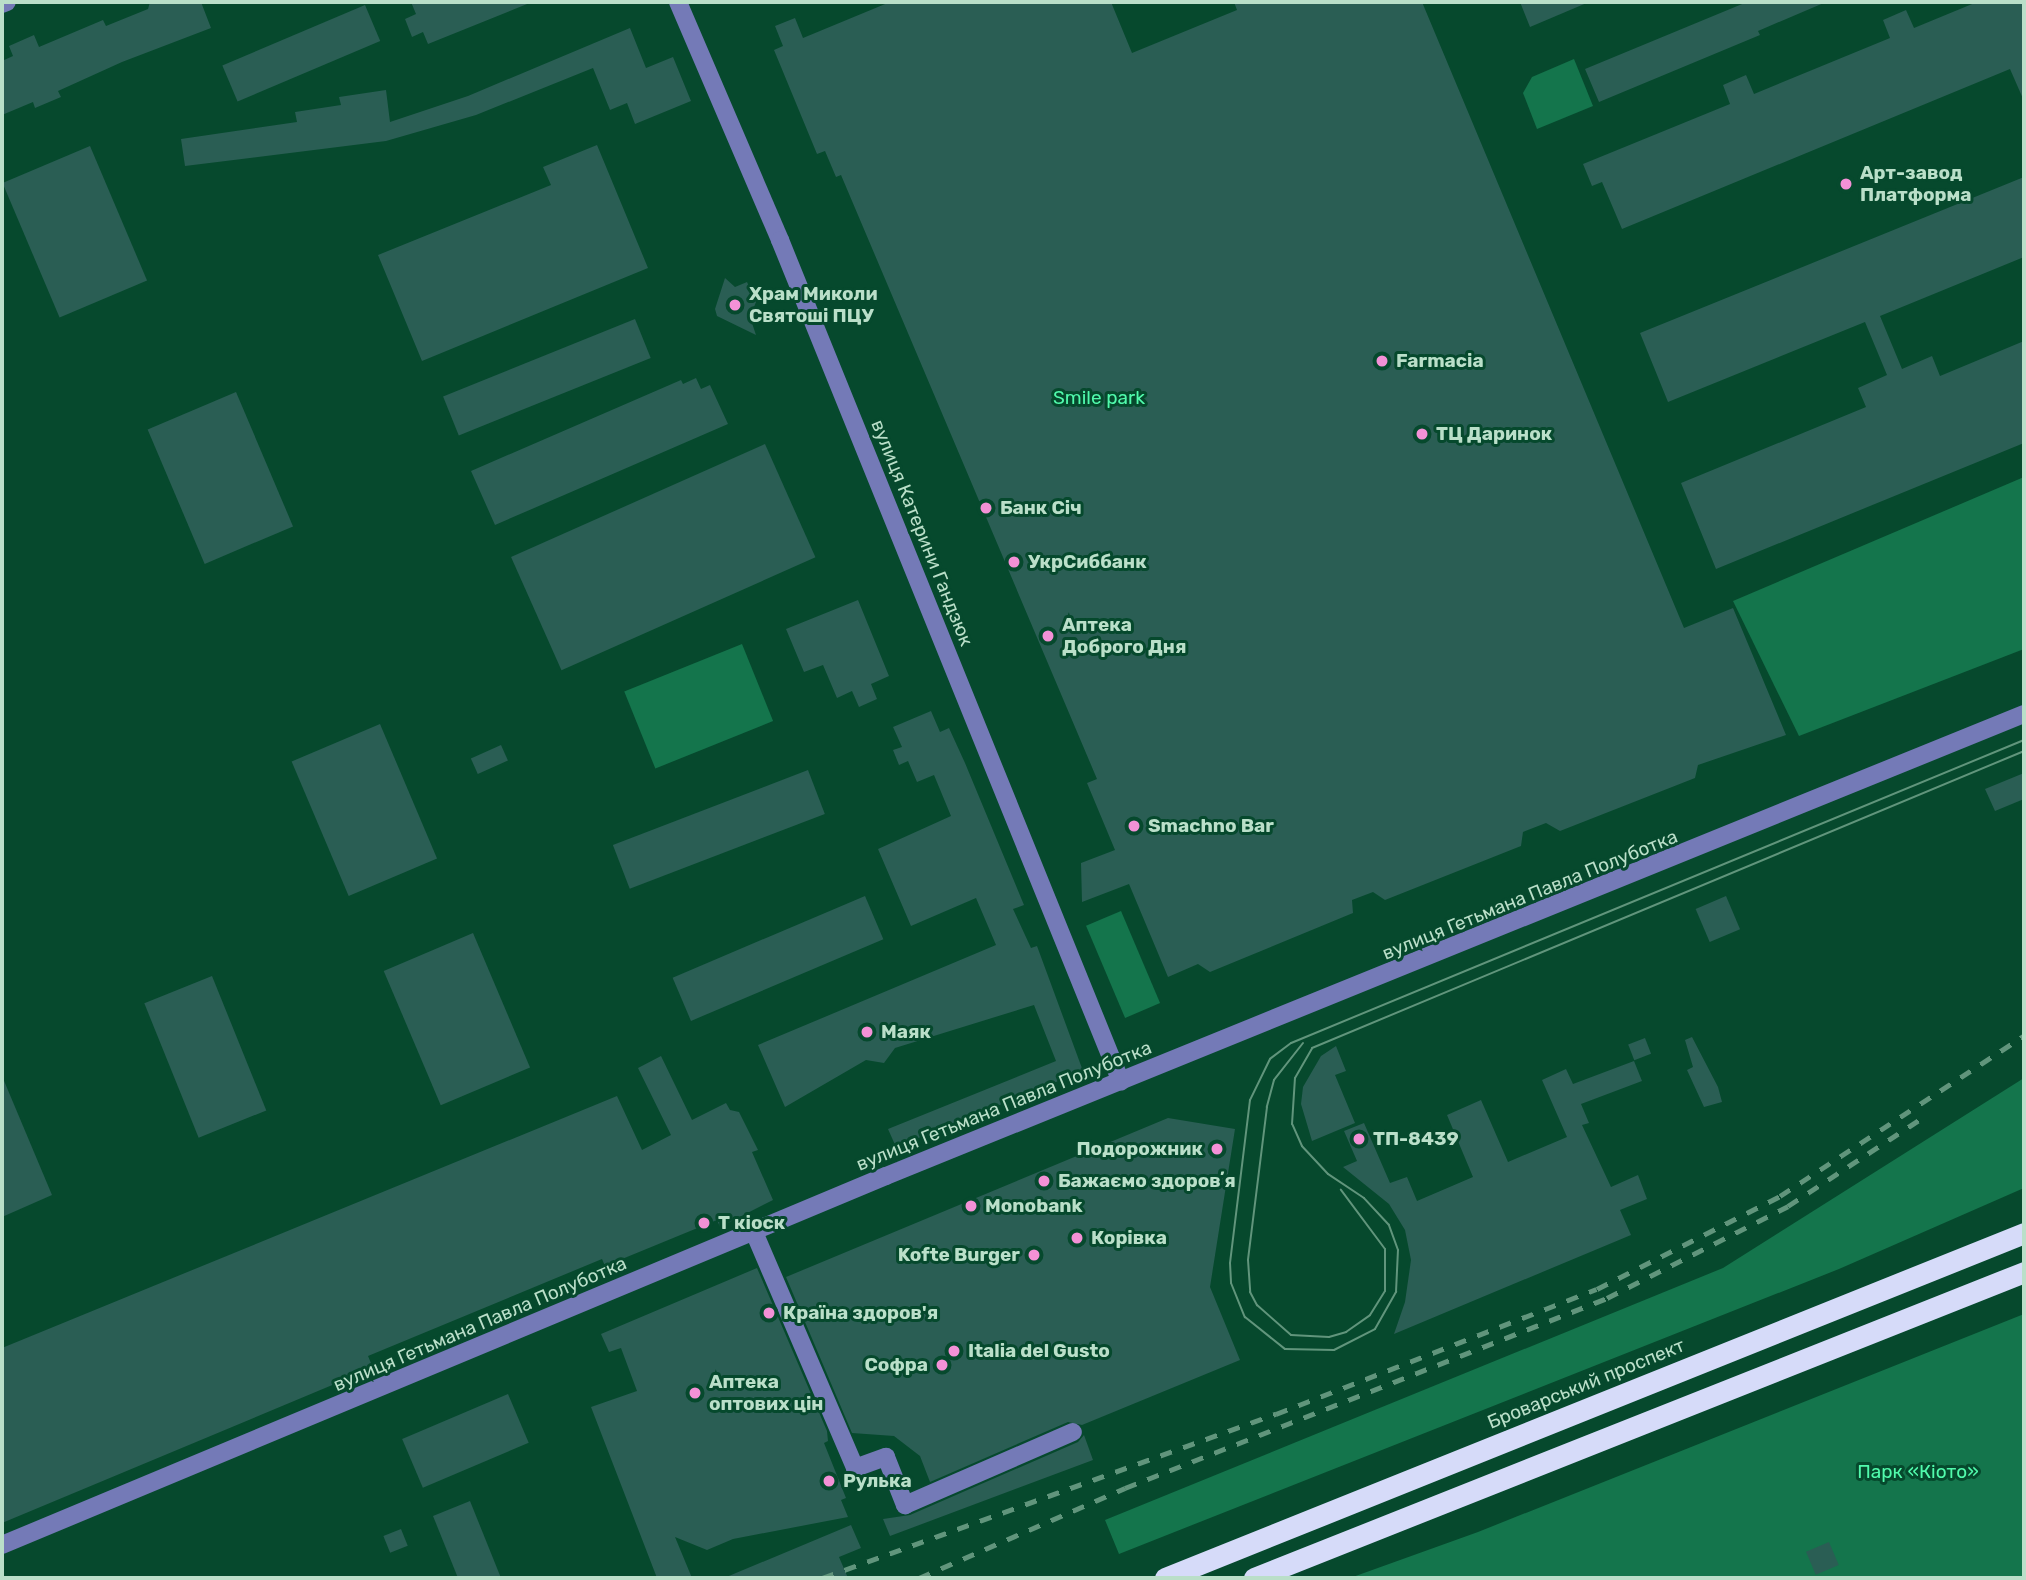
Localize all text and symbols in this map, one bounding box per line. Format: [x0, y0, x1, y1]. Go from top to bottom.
place label: Арт-завод Платформа [1860, 162, 1972, 206]
marker: Арт-завод Платформа [1838, 176, 1854, 192]
place label: Храм Миколи Святоші ПЦУ [749, 283, 878, 327]
marker: Храм Миколи Святоші ПЦУ [727, 297, 743, 313]
place label: Farmacia [1396, 350, 1484, 372]
marker: Farmacia [1374, 353, 1390, 369]
park label: Smile park [1053, 387, 1145, 409]
street label: вулиця Катерини Гандзюк [866, 417, 978, 649]
place label: ТЦ Даринок [1436, 423, 1552, 445]
marker: ТЦ Даринок [1414, 426, 1430, 442]
place label: Банк Січ [1000, 497, 1082, 519]
marker: Банк Січ [978, 500, 994, 516]
place label: УкрСиббанк [1028, 551, 1147, 573]
marker: УкрСиббанк [1006, 554, 1022, 570]
place label: Аптека Доброго Дня [1062, 614, 1186, 658]
marker: Аптека Доброго Дня [1040, 628, 1056, 644]
place label: Smachno Bar [1148, 815, 1274, 837]
marker: Smachno Bar [1126, 818, 1142, 834]
street label: вулиця Гетьмана Павла Полуботка [1379, 825, 1681, 965]
place label: Маяк [881, 1021, 931, 1043]
marker: Маяк [859, 1024, 875, 1040]
street label: вулиця Гетьмана Павла Полуботка [853, 1036, 1155, 1176]
place label: ТП-8439 [1373, 1128, 1459, 1150]
marker: ТП-8439 [1351, 1131, 1367, 1147]
place label: Подорожник [1076, 1138, 1203, 1160]
marker: Подорожник [1209, 1141, 1225, 1157]
place label: Бажаємо здоровʼя [1058, 1170, 1236, 1192]
marker: Бажаємо здоровʼя [1036, 1173, 1052, 1189]
place label: Monobank [985, 1195, 1083, 1217]
marker: Monobank [963, 1198, 979, 1214]
place label: Т кіоск [718, 1212, 785, 1234]
marker: Т кіоск [696, 1215, 712, 1231]
place label: Корівка [1091, 1227, 1167, 1249]
marker: Корівка [1069, 1230, 1085, 1246]
place label: Kofte Burger [898, 1244, 1020, 1266]
marker: Kofte Burger [1026, 1247, 1042, 1263]
street label: вулиця Гетьмана Павла Полуботка [330, 1252, 630, 1396]
place label: Країна здоров'я [783, 1302, 938, 1324]
marker: Країна здоров'я [761, 1305, 777, 1321]
street label: Броварський проспект [1484, 1334, 1688, 1434]
place label: Italia del Gusto [968, 1340, 1110, 1362]
marker: Italia del Gusto [946, 1343, 962, 1359]
place label: Софра [865, 1354, 928, 1376]
marker: Софра [934, 1357, 950, 1373]
place label: Аптека оптових цін [709, 1371, 823, 1415]
marker: Аптека оптових цін [687, 1385, 703, 1401]
park label: Парк «Кіото» [1857, 1461, 1979, 1483]
place label: Рулька [843, 1470, 912, 1492]
marker: Рулька [821, 1473, 837, 1489]

